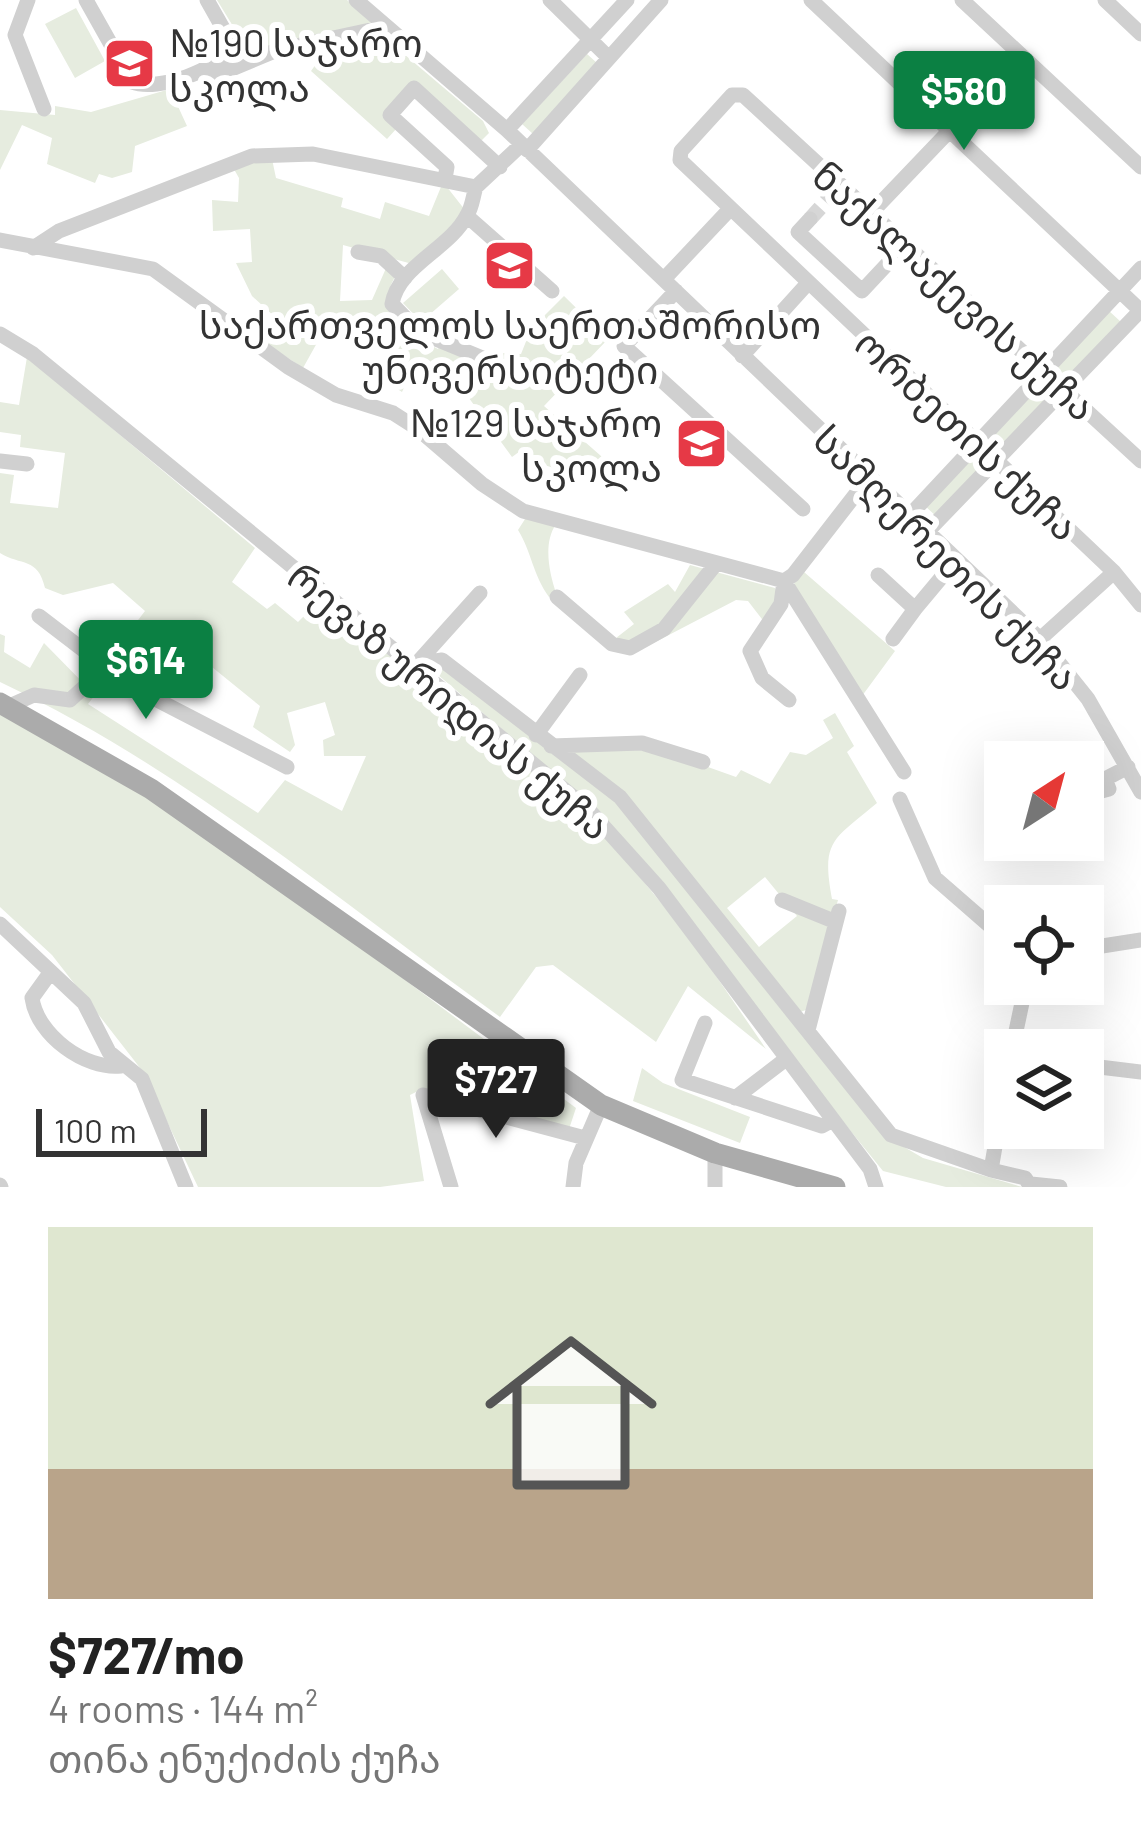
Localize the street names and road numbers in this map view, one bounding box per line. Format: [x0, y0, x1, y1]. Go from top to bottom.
street label: ნაქალაქევის ქუჩა [802, 151, 1106, 431]
street label: ორბეთის ქუჩა [845, 319, 1089, 551]
street label: სამღერეთის ქუჩა [803, 415, 1089, 701]
street label: რევაზ ურიდიას ქუჩა [278, 551, 621, 850]

